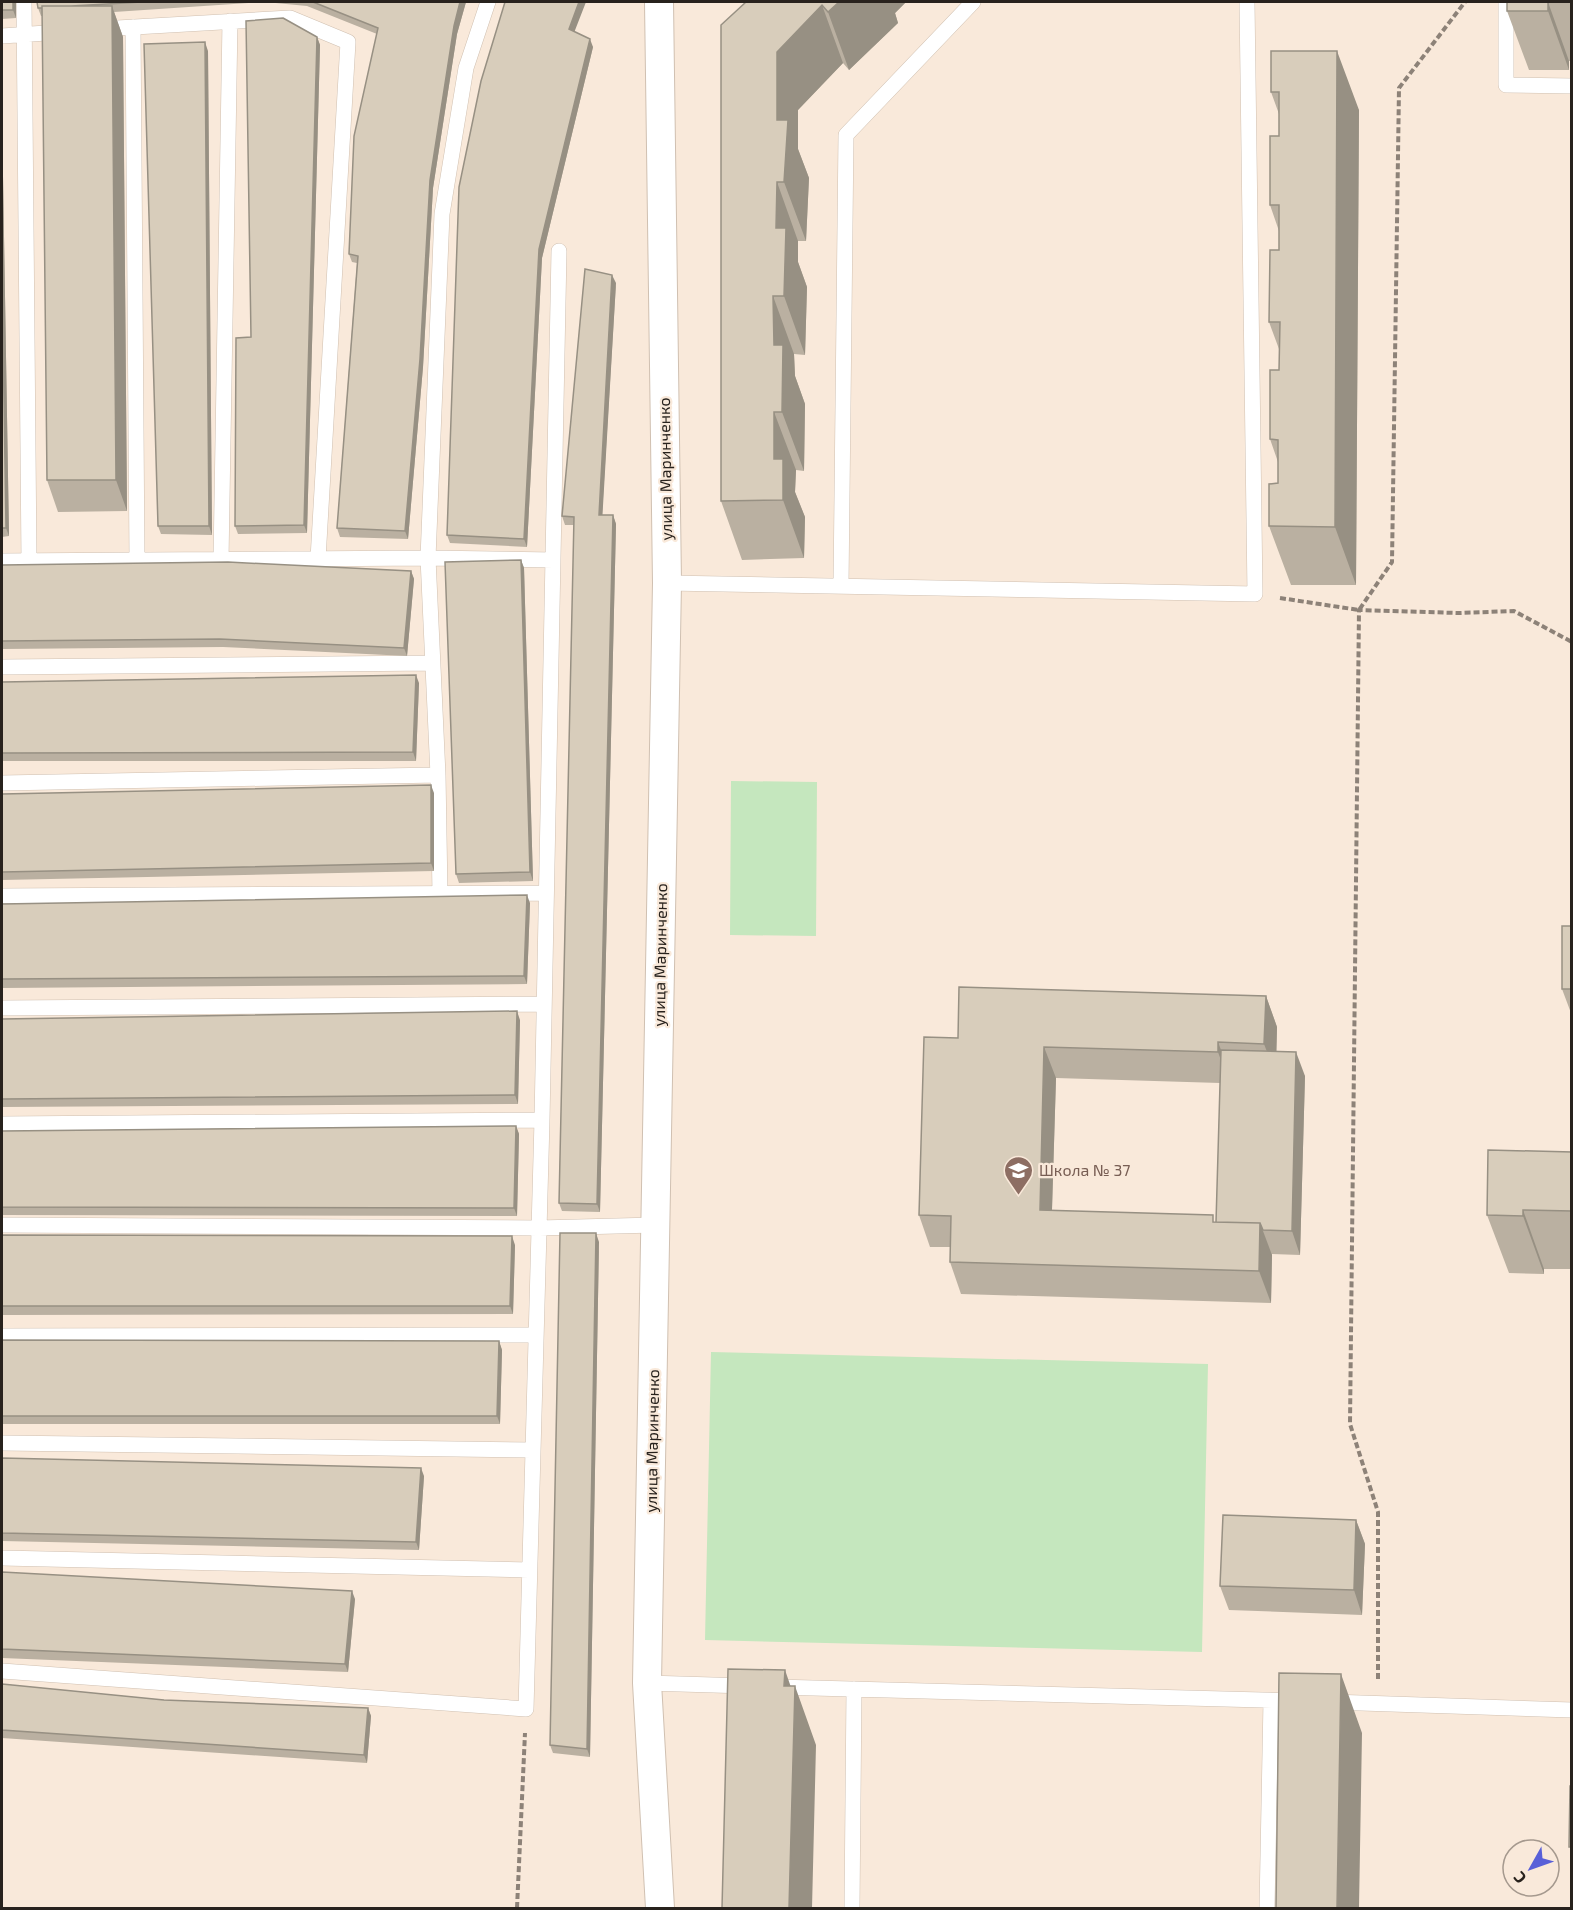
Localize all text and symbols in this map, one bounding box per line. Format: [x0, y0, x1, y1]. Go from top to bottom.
street label: улица Маринченко [654, 397, 676, 541]
street label: улица Маринченко [649, 883, 671, 1027]
school or university icon: Школа № 37 [1002, 1154, 1034, 1196]
place label: Школа № 37 [1039, 1160, 1131, 1179]
street label: улица Маринченко [641, 1369, 663, 1513]
north arrow [1501, 1838, 1561, 1898]
text: С [1509, 1868, 1529, 1888]

